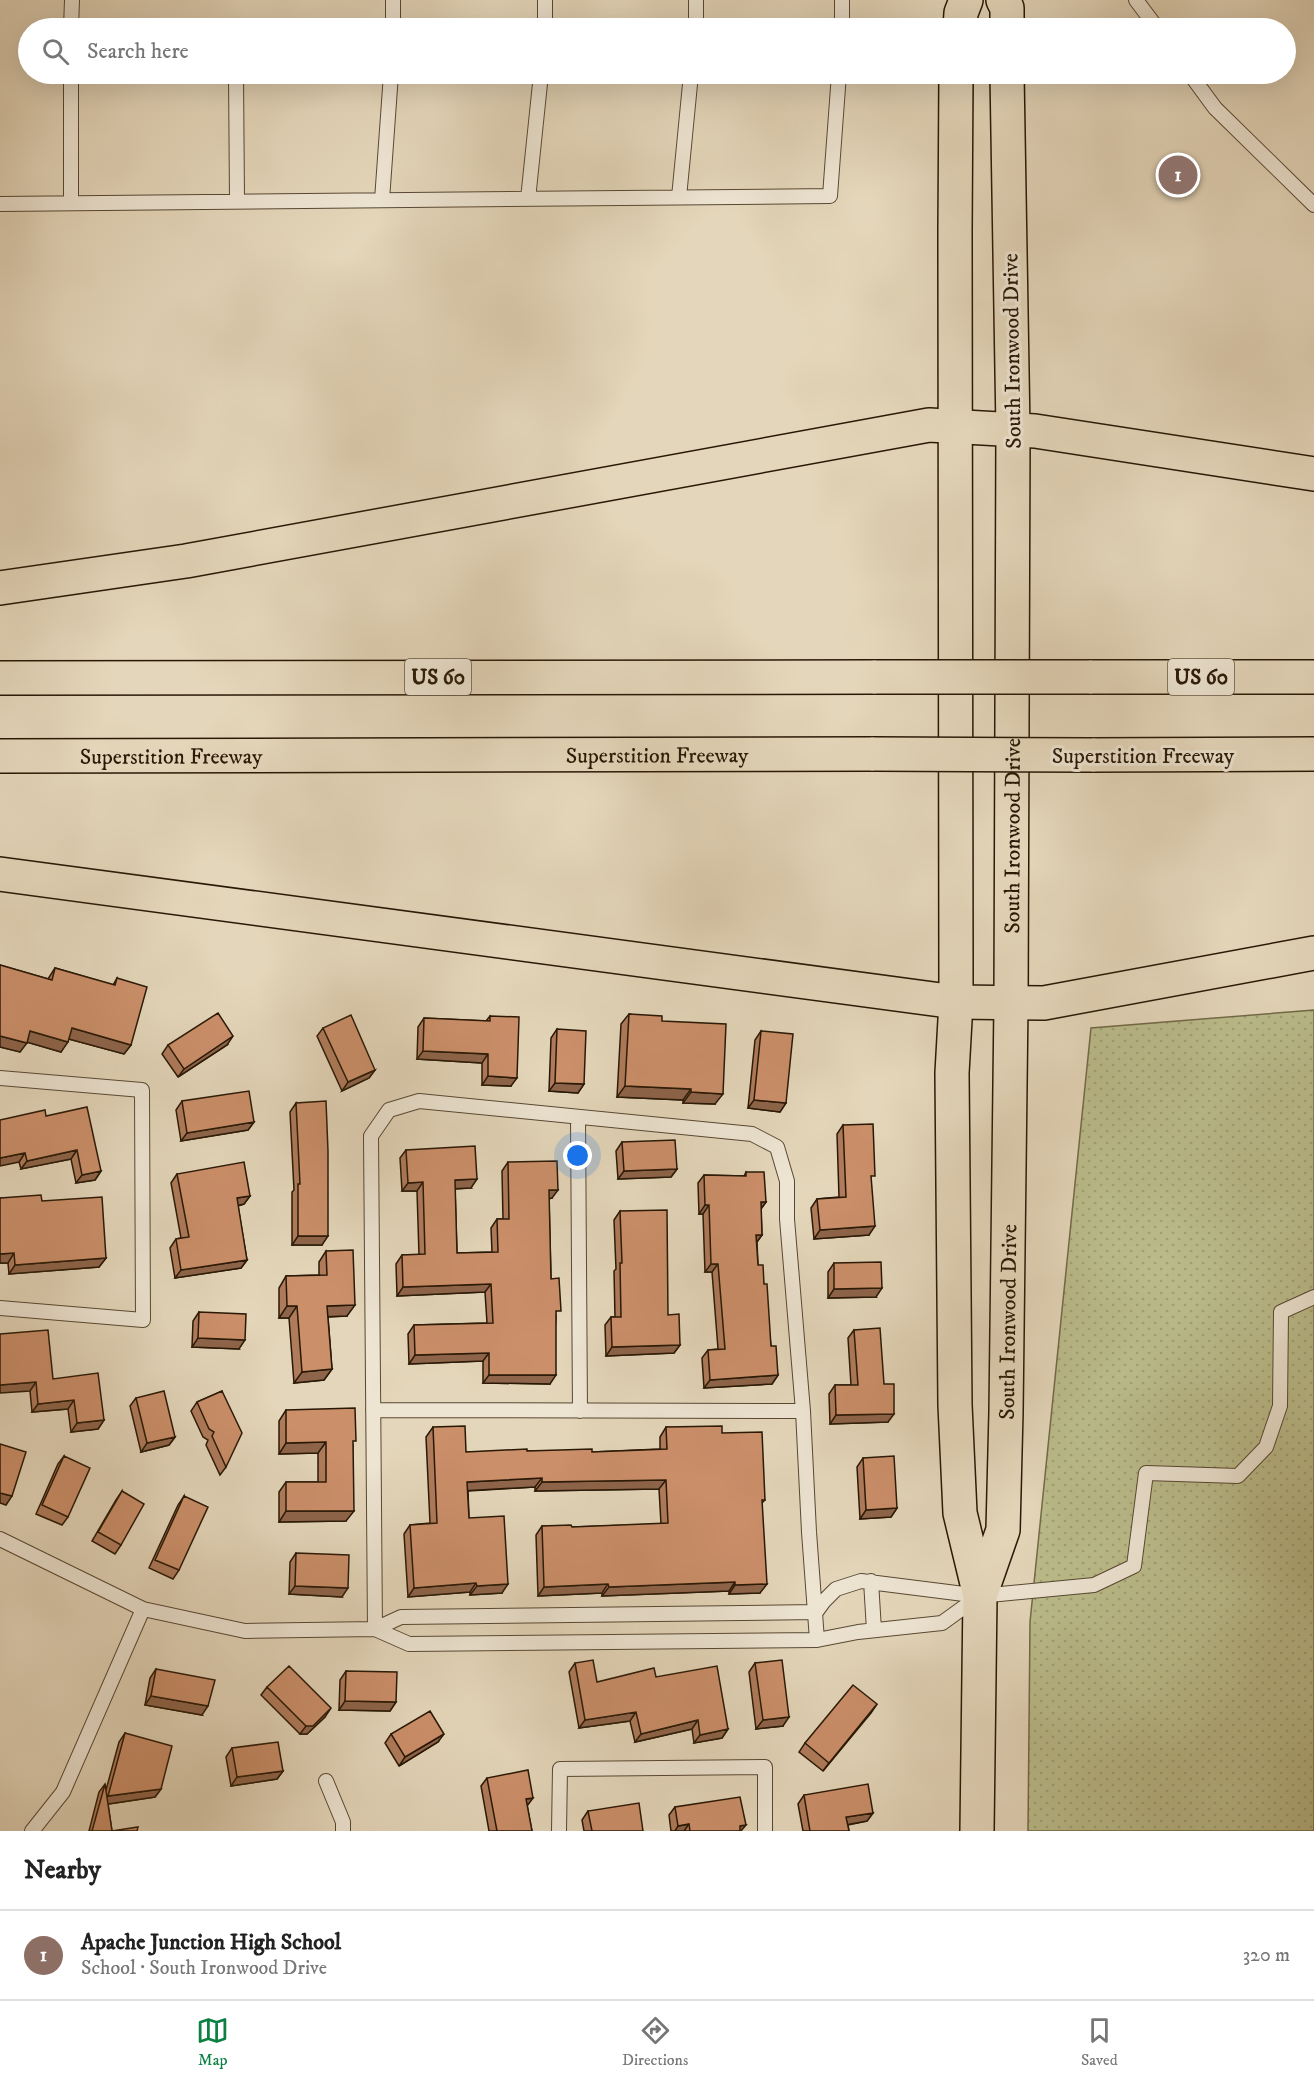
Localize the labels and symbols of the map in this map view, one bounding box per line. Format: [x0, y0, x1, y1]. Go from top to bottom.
pin: 1 [1158, 152, 1198, 198]
street label: South Ironwood Drive [997, 253, 1028, 449]
road number: US 60 [405, 659, 471, 695]
road number: US 60 [1168, 659, 1234, 695]
street label: South Ironwood Drive [999, 738, 1027, 934]
street label: Superstition Freeway [566, 742, 749, 770]
street label: Superstition Freeway [80, 743, 263, 771]
street label: Superstition Freeway [1052, 743, 1235, 770]
your location [563, 1141, 592, 1170]
street label: South Ironwood Drive [994, 1224, 1023, 1420]

